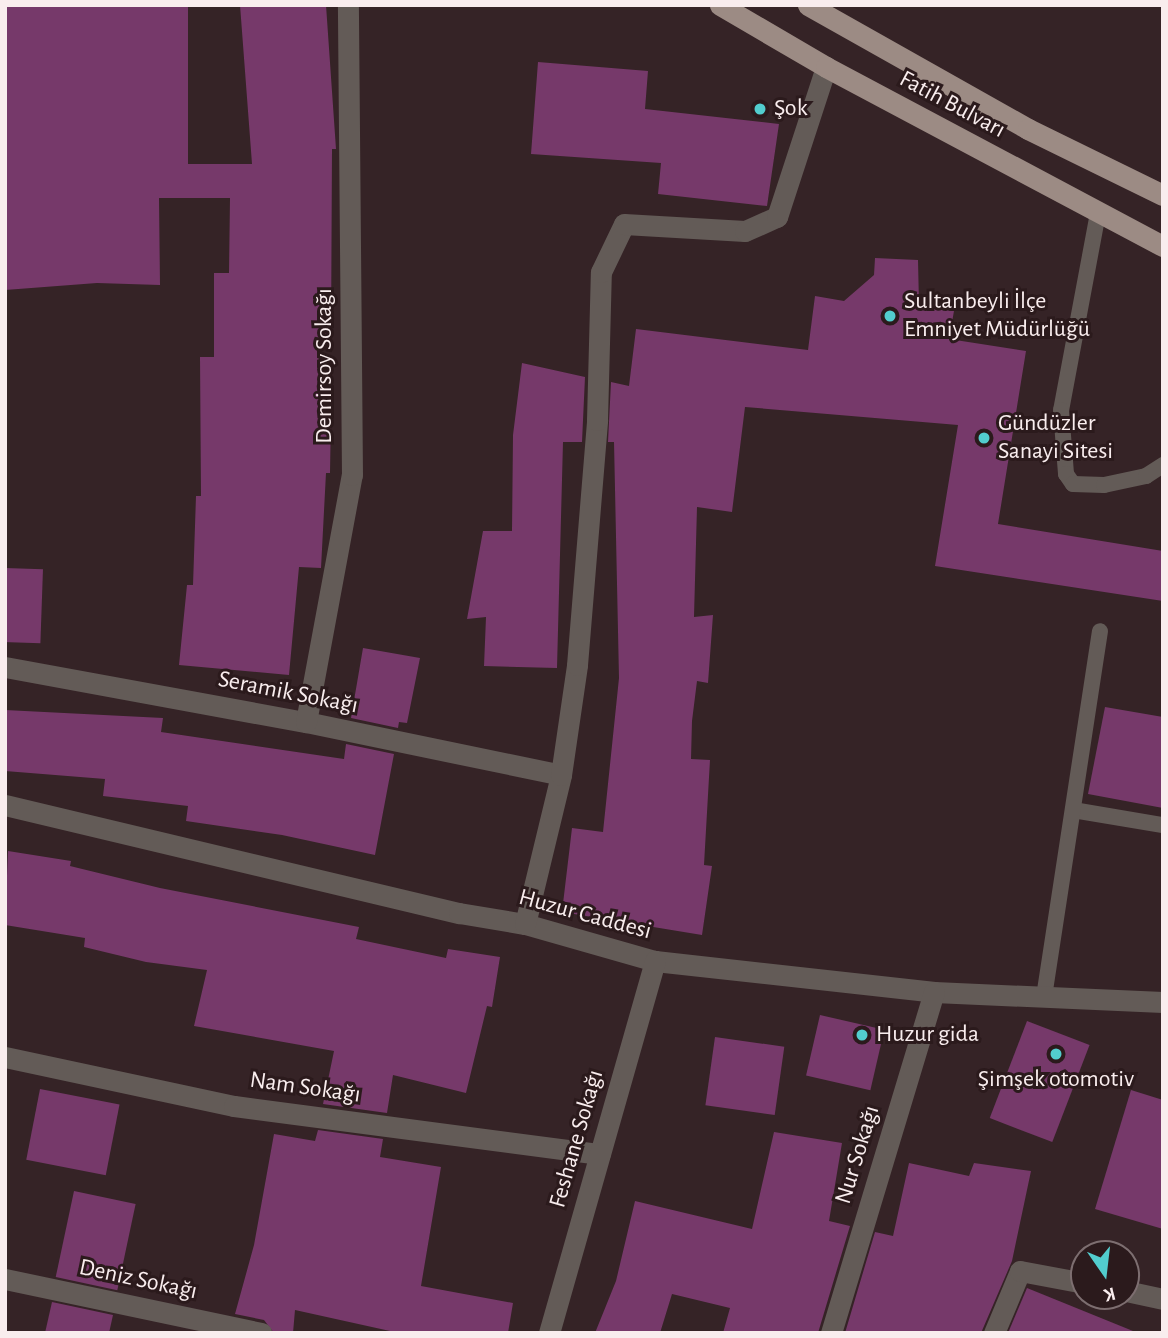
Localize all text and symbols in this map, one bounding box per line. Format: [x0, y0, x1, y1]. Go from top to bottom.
street label: Fatih Bulvarı [894, 65, 1010, 145]
place label: Şok [774, 95, 808, 123]
marker: Şok [752, 101, 768, 117]
street label: Demirsoy Sokağı [311, 288, 339, 444]
place label: Sultanbeyli İlçe Emniyet Müdürlüğü [904, 288, 1090, 344]
marker: Sultanbeyli İlçe Emniyet Müdürlüğü [882, 308, 898, 324]
place label: Gündüzler Sanayi Sitesi [998, 410, 1113, 466]
marker: Gündüzler Sanayi Sitesi [976, 430, 992, 446]
street label: Seramik Sokağı [216, 665, 360, 721]
street label: Huzur Caddesi [516, 883, 654, 947]
place label: Huzur gida [876, 1021, 979, 1049]
marker: Huzur gida [854, 1027, 870, 1043]
marker: Şimşek otomotiv [1048, 1046, 1064, 1062]
street label: Nam Sokağı [248, 1066, 362, 1110]
place label: Şimşek otomotiv [978, 1066, 1134, 1094]
street label: Feshane Sokağı [544, 1067, 610, 1211]
street label: Nur Sokağı [829, 1102, 887, 1208]
north arrow [1070, 1240, 1140, 1310]
street label: Deniz Sokağı [76, 1253, 200, 1307]
text: K [1102, 1283, 1117, 1304]

